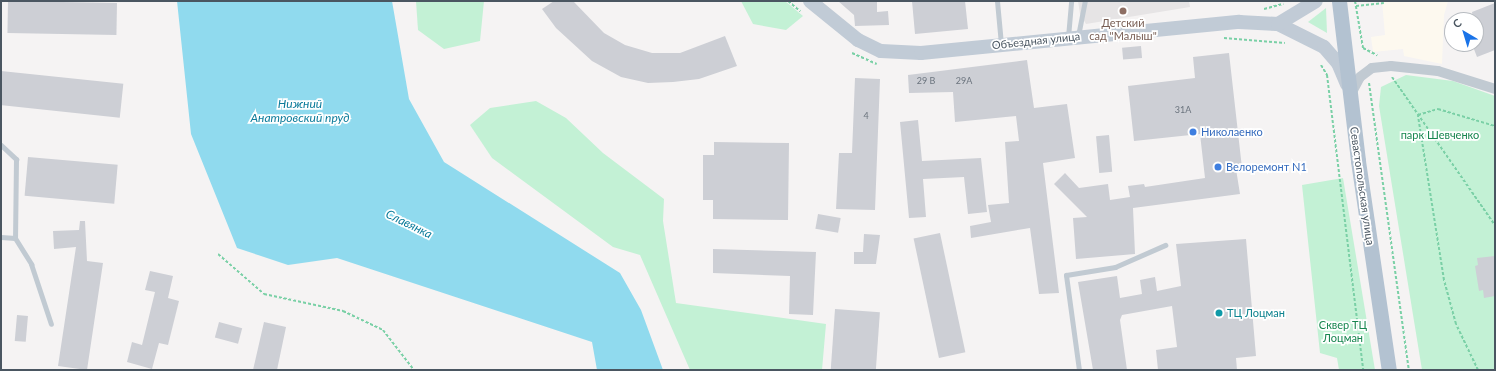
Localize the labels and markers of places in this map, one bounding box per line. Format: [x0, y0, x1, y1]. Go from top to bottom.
marker: Детский сад "Малыш" [1118, 6, 1128, 16]
place label: Детский сад "Малыш" [1089, 17, 1157, 43]
place label: Николаенко [1201, 125, 1263, 139]
marker: Николаенко [1188, 127, 1198, 137]
place label: Велоремонт N1 [1226, 160, 1307, 174]
marker: Велоремонт N1 [1213, 162, 1223, 172]
place label: ТЦ Лоцман [1227, 306, 1285, 320]
marker: ТЦ Лоцман [1214, 308, 1224, 318]

